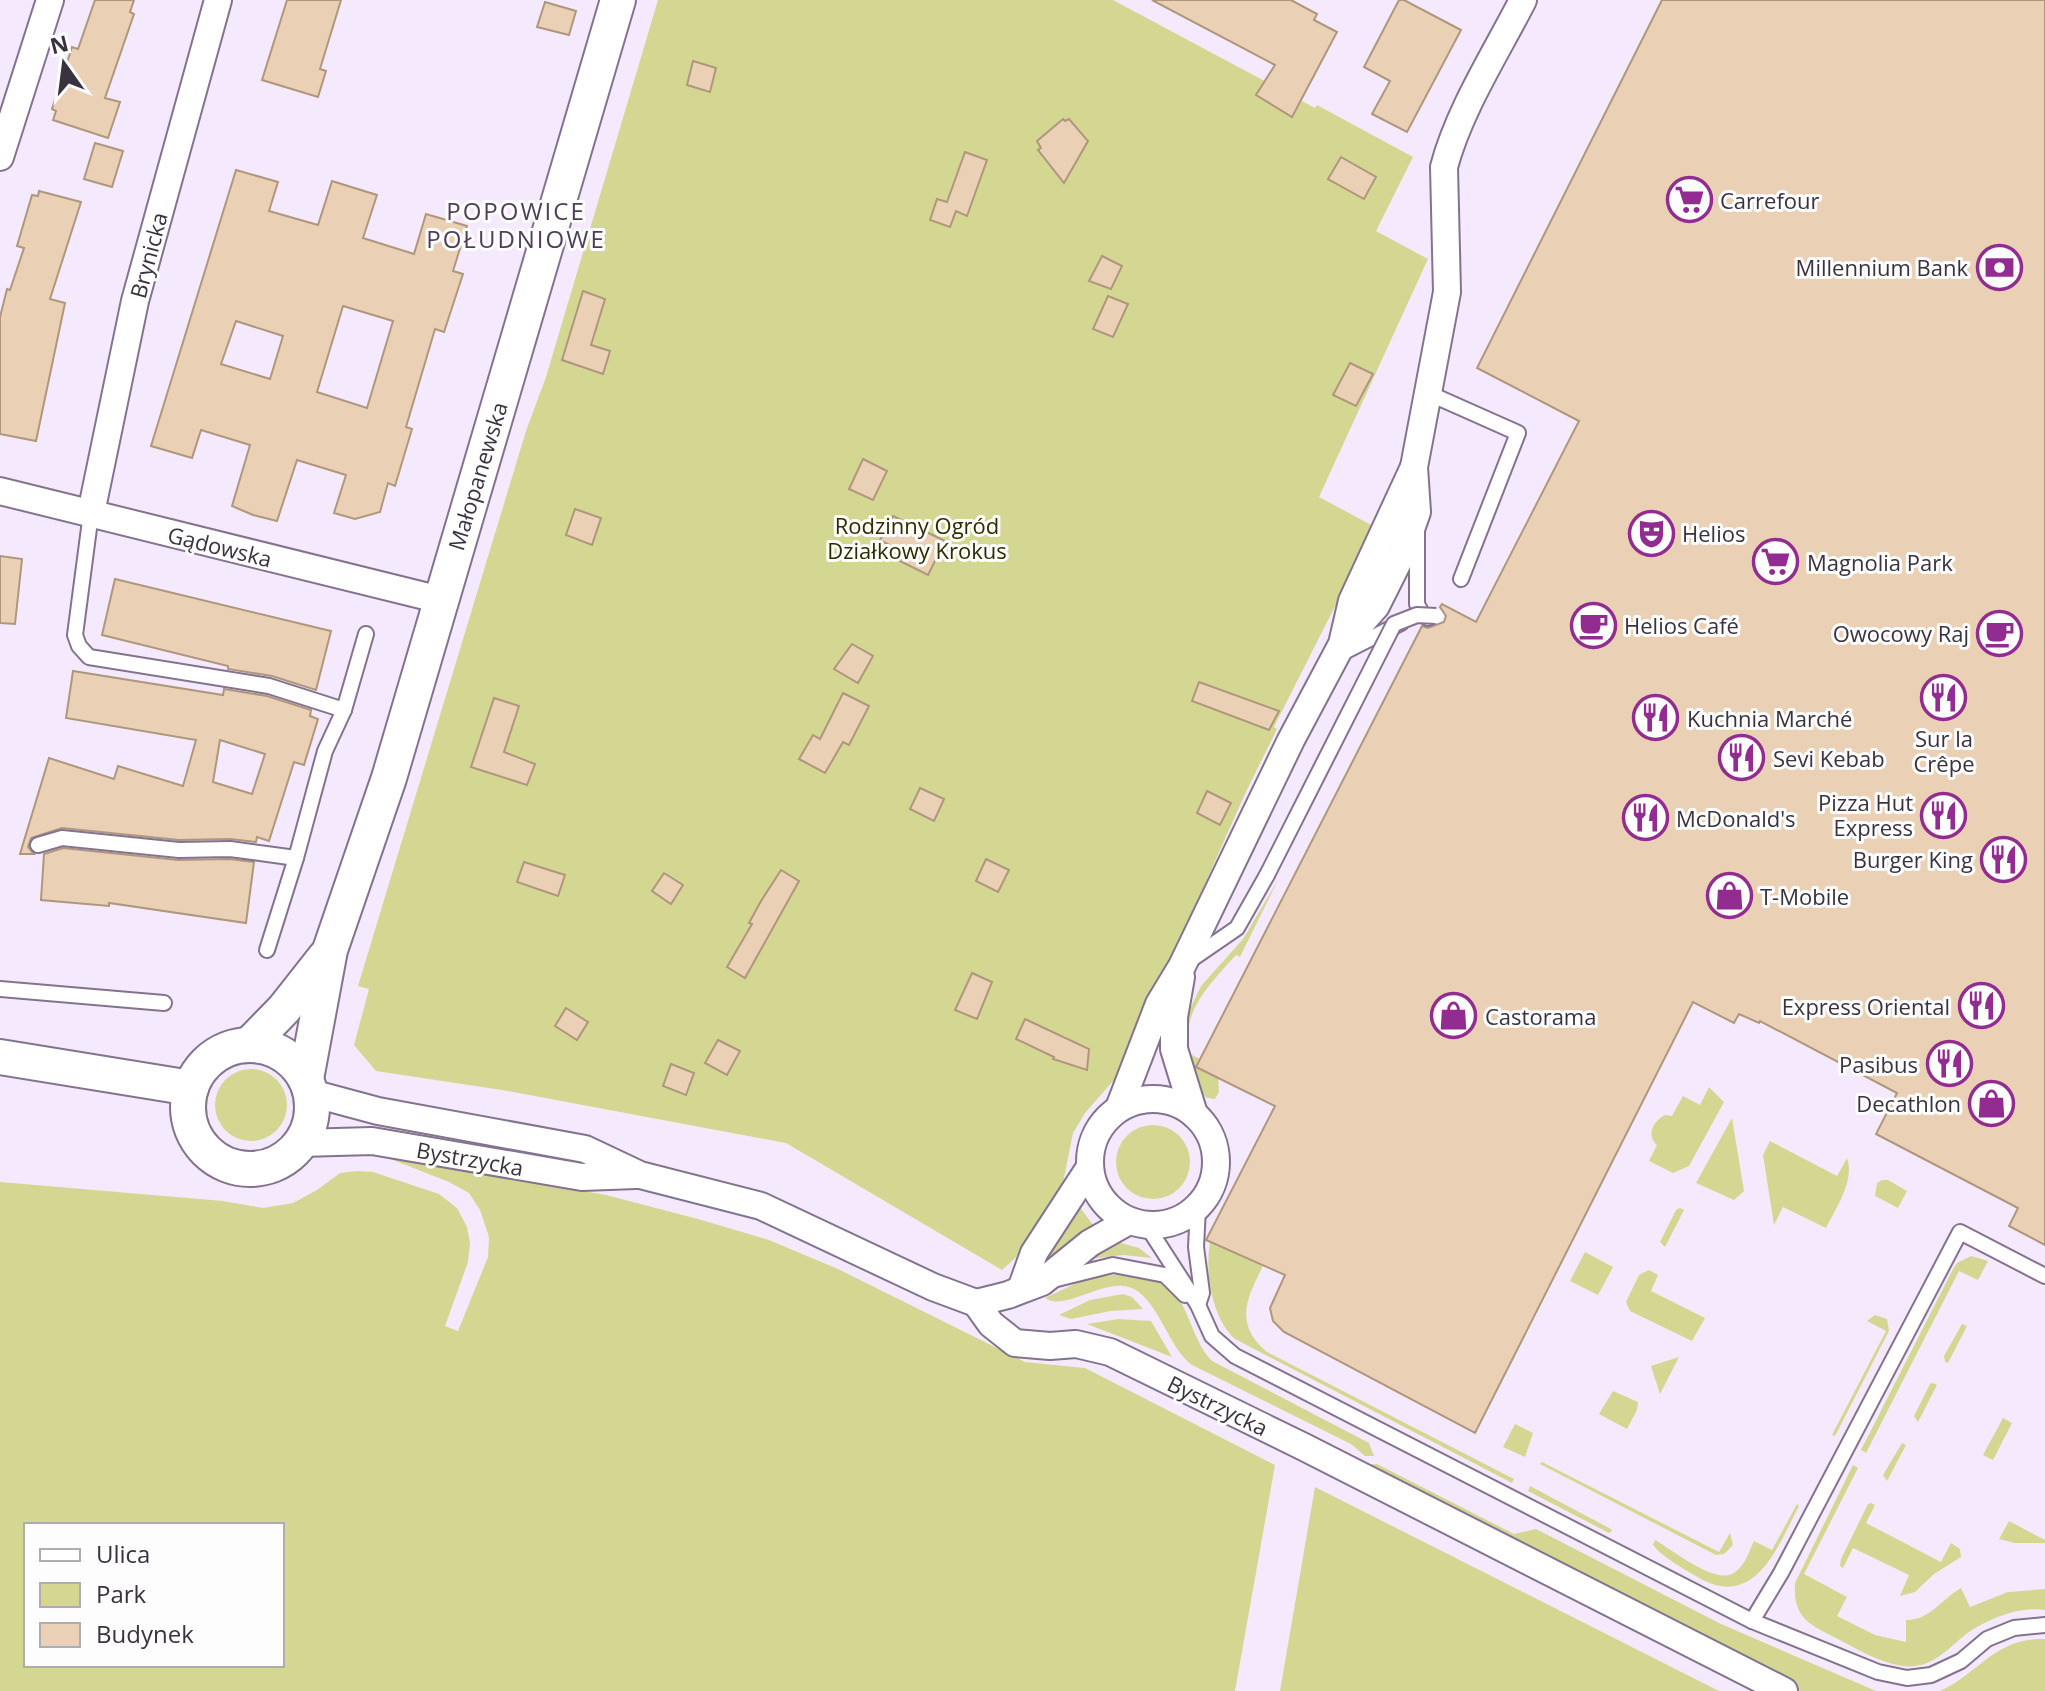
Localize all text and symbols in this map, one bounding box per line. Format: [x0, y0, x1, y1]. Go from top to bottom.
north arrow [24, 24, 104, 104]
text: N [47, 27, 71, 60]
supermarket icon: Carrefour [1665, 176, 1713, 224]
place label: Carrefour [1720, 185, 1820, 215]
district label: POPOWICE POŁUDNIOWE [426, 194, 606, 255]
street label: Brynicka [122, 209, 174, 301]
bank icon: Millennium Bank [1975, 243, 2023, 291]
place label: Millennium Bank [1796, 252, 1968, 282]
street label: Małopanewska [440, 398, 514, 554]
theatre icon: Helios [1627, 509, 1675, 557]
park label: Rodzinny Ogród Działkowy Krokus [827, 510, 1007, 565]
place label: Helios [1682, 518, 1745, 548]
street label: Gądowska [165, 519, 275, 573]
supermarket icon: Magnolia Park [1752, 538, 1800, 586]
place label: Magnolia Park [1807, 547, 1953, 577]
cafe icon: Helios Café [1569, 601, 1617, 649]
cafe icon: Owocowy Raj [1976, 609, 2024, 657]
place label: Helios Café [1624, 610, 1739, 640]
place label: Owocowy Raj [1833, 618, 1969, 648]
restaurant icon: Sur la Crêpe [1920, 673, 1968, 721]
restaurant icon: Kuchnia Marché [1632, 694, 1680, 742]
place label: Kuchnia Marché [1687, 703, 1852, 733]
place label: Sur la Crêpe [1913, 723, 1975, 778]
restaurant icon: Sevi Kebab [1718, 734, 1766, 782]
place label: Sevi Kebab [1773, 743, 1885, 773]
place label: Pizza Hut Express [1818, 787, 1913, 842]
restaurant icon: Pizza Hut Express [1920, 791, 1968, 839]
restaurant icon: McDonald's [1621, 794, 1669, 842]
place label: McDonald's [1676, 803, 1796, 833]
restaurant icon: Burger King [1980, 835, 2028, 883]
place label: Burger King [1853, 844, 1973, 874]
shop icon: T-Mobile [1705, 872, 1753, 920]
place label: T-Mobile [1760, 881, 1849, 911]
restaurant icon: Express Oriental [1957, 982, 2005, 1030]
place label: Express Oriental [1782, 991, 1950, 1021]
shop icon: Castorama [1430, 992, 1478, 1040]
place label: Castorama [1485, 1001, 1596, 1031]
restaurant icon: Pasibus [1925, 1040, 1973, 1088]
place label: Pasibus [1839, 1049, 1918, 1079]
shop icon: Decathlon [1968, 1079, 2016, 1127]
place label: Decathlon [1856, 1088, 1961, 1118]
street label: Bystrzycka [414, 1134, 526, 1182]
street label: Bystrzycka [1163, 1368, 1273, 1442]
legend [24, 1523, 284, 1667]
text: Ulica [96, 1537, 150, 1570]
text: Park [96, 1577, 147, 1610]
text: Budynek [96, 1617, 194, 1650]

